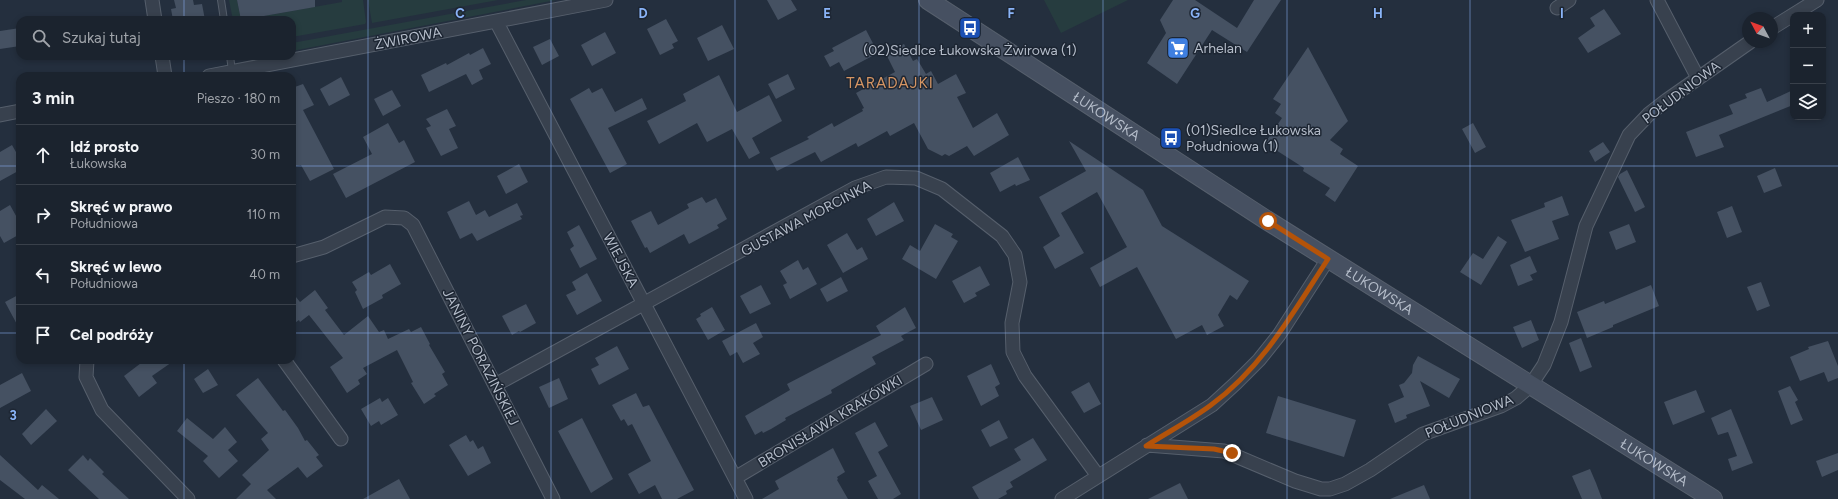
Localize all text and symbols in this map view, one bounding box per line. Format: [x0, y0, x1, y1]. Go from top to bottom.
text: C [455, 6, 465, 21]
text: D [638, 6, 648, 21]
text: E [823, 6, 831, 21]
text: F [1007, 6, 1015, 21]
text: G [1190, 6, 1200, 21]
text: H [1373, 6, 1383, 21]
text: I [1560, 6, 1564, 21]
north arrow [1742, 12, 1778, 48]
map controls [1790, 12, 1826, 120]
button: + [1790, 12, 1826, 48]
bus stop icon: (02)Siedlce Łukowska Żwirowa (1) [957, 15, 983, 41]
search box [16, 16, 296, 60]
street label: ŻWIROWA [373, 24, 444, 53]
icon: search [30, 27, 52, 49]
text: Szukaj tutaj [62, 29, 141, 47]
supermarket icon: Arhelan [1165, 35, 1191, 61]
place label: Arhelan [1194, 40, 1242, 57]
place label: (02)Siedlce Łukowska Żwirowa (1) [863, 42, 1077, 59]
button: − [1790, 48, 1826, 84]
street label: POŁUDNIOWA [1639, 57, 1724, 127]
district label: TARADAJKI [846, 74, 934, 92]
button: layers [1790, 84, 1826, 120]
text: 3 min [32, 88, 74, 108]
street label: ŁUKOWSKA [1070, 89, 1143, 145]
text: Pieszo · 180 m [197, 91, 280, 106]
place label: (01)Siedlce Łukowska Południowa (1) [1186, 122, 1321, 155]
bus stop icon: (01)Siedlce Łukowska Południowa (1) [1158, 125, 1184, 151]
text: Idź prosto [70, 138, 139, 156]
icon: ahead [32, 144, 54, 166]
text: 30 m [250, 147, 280, 162]
text: Łukowska [70, 156, 127, 171]
street label: GUSTAWA MORCINKA [738, 177, 875, 260]
text: Skręć w prawo [70, 198, 173, 216]
icon: right [32, 204, 54, 226]
text: 110 m [247, 207, 280, 222]
route start [1259, 212, 1277, 230]
text: Południowa [70, 216, 138, 231]
street label: WIEJSKA [599, 230, 642, 291]
text: Skręć w lewo [70, 258, 162, 276]
icon: left [32, 264, 54, 286]
street label: ŁUKOWSKA [1342, 264, 1417, 319]
text: 40 m [249, 267, 280, 282]
text: Południowa [70, 276, 138, 291]
street label: JANINY PORAZIŃSKIEJ [439, 286, 522, 429]
icon: arrive [32, 324, 54, 346]
text: Cel podróży [70, 326, 153, 344]
street label: BRONISŁAWA KRAKÓWKI [755, 372, 906, 471]
street label: POŁUDNIOWA [1423, 391, 1516, 442]
text: 3 [9, 408, 17, 423]
street label: ŁUKOWSKA [1617, 435, 1691, 491]
route end [1223, 444, 1241, 462]

